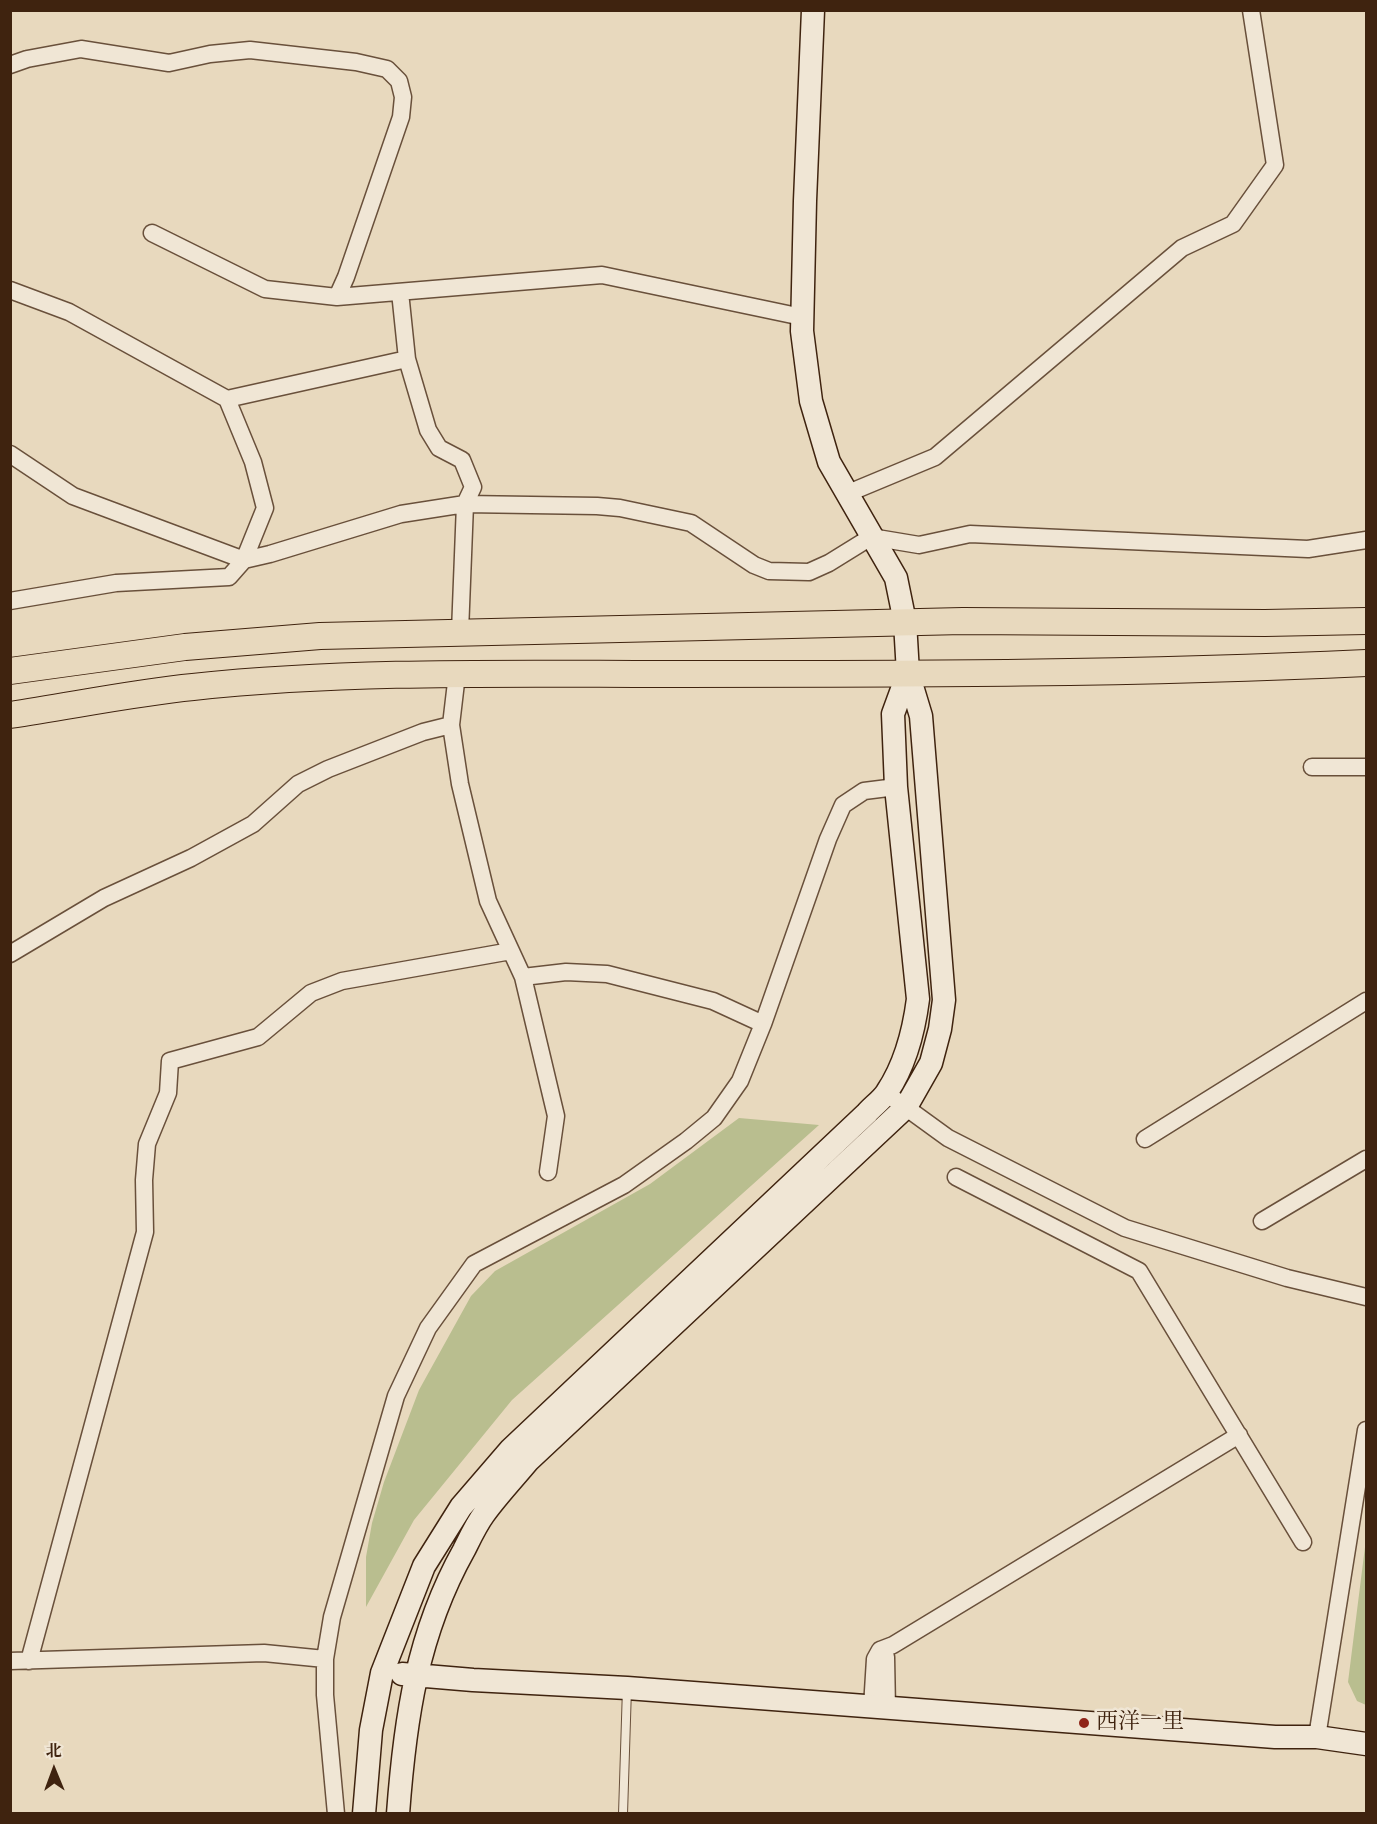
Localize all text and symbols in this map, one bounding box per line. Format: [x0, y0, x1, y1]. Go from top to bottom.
place label: 西洋一里 [1096, 1710, 1184, 1736]
marker: 西洋一里 [1077, 1716, 1091, 1730]
north arrow [24, 1740, 84, 1800]
text: 北 [45, 1742, 62, 1762]

